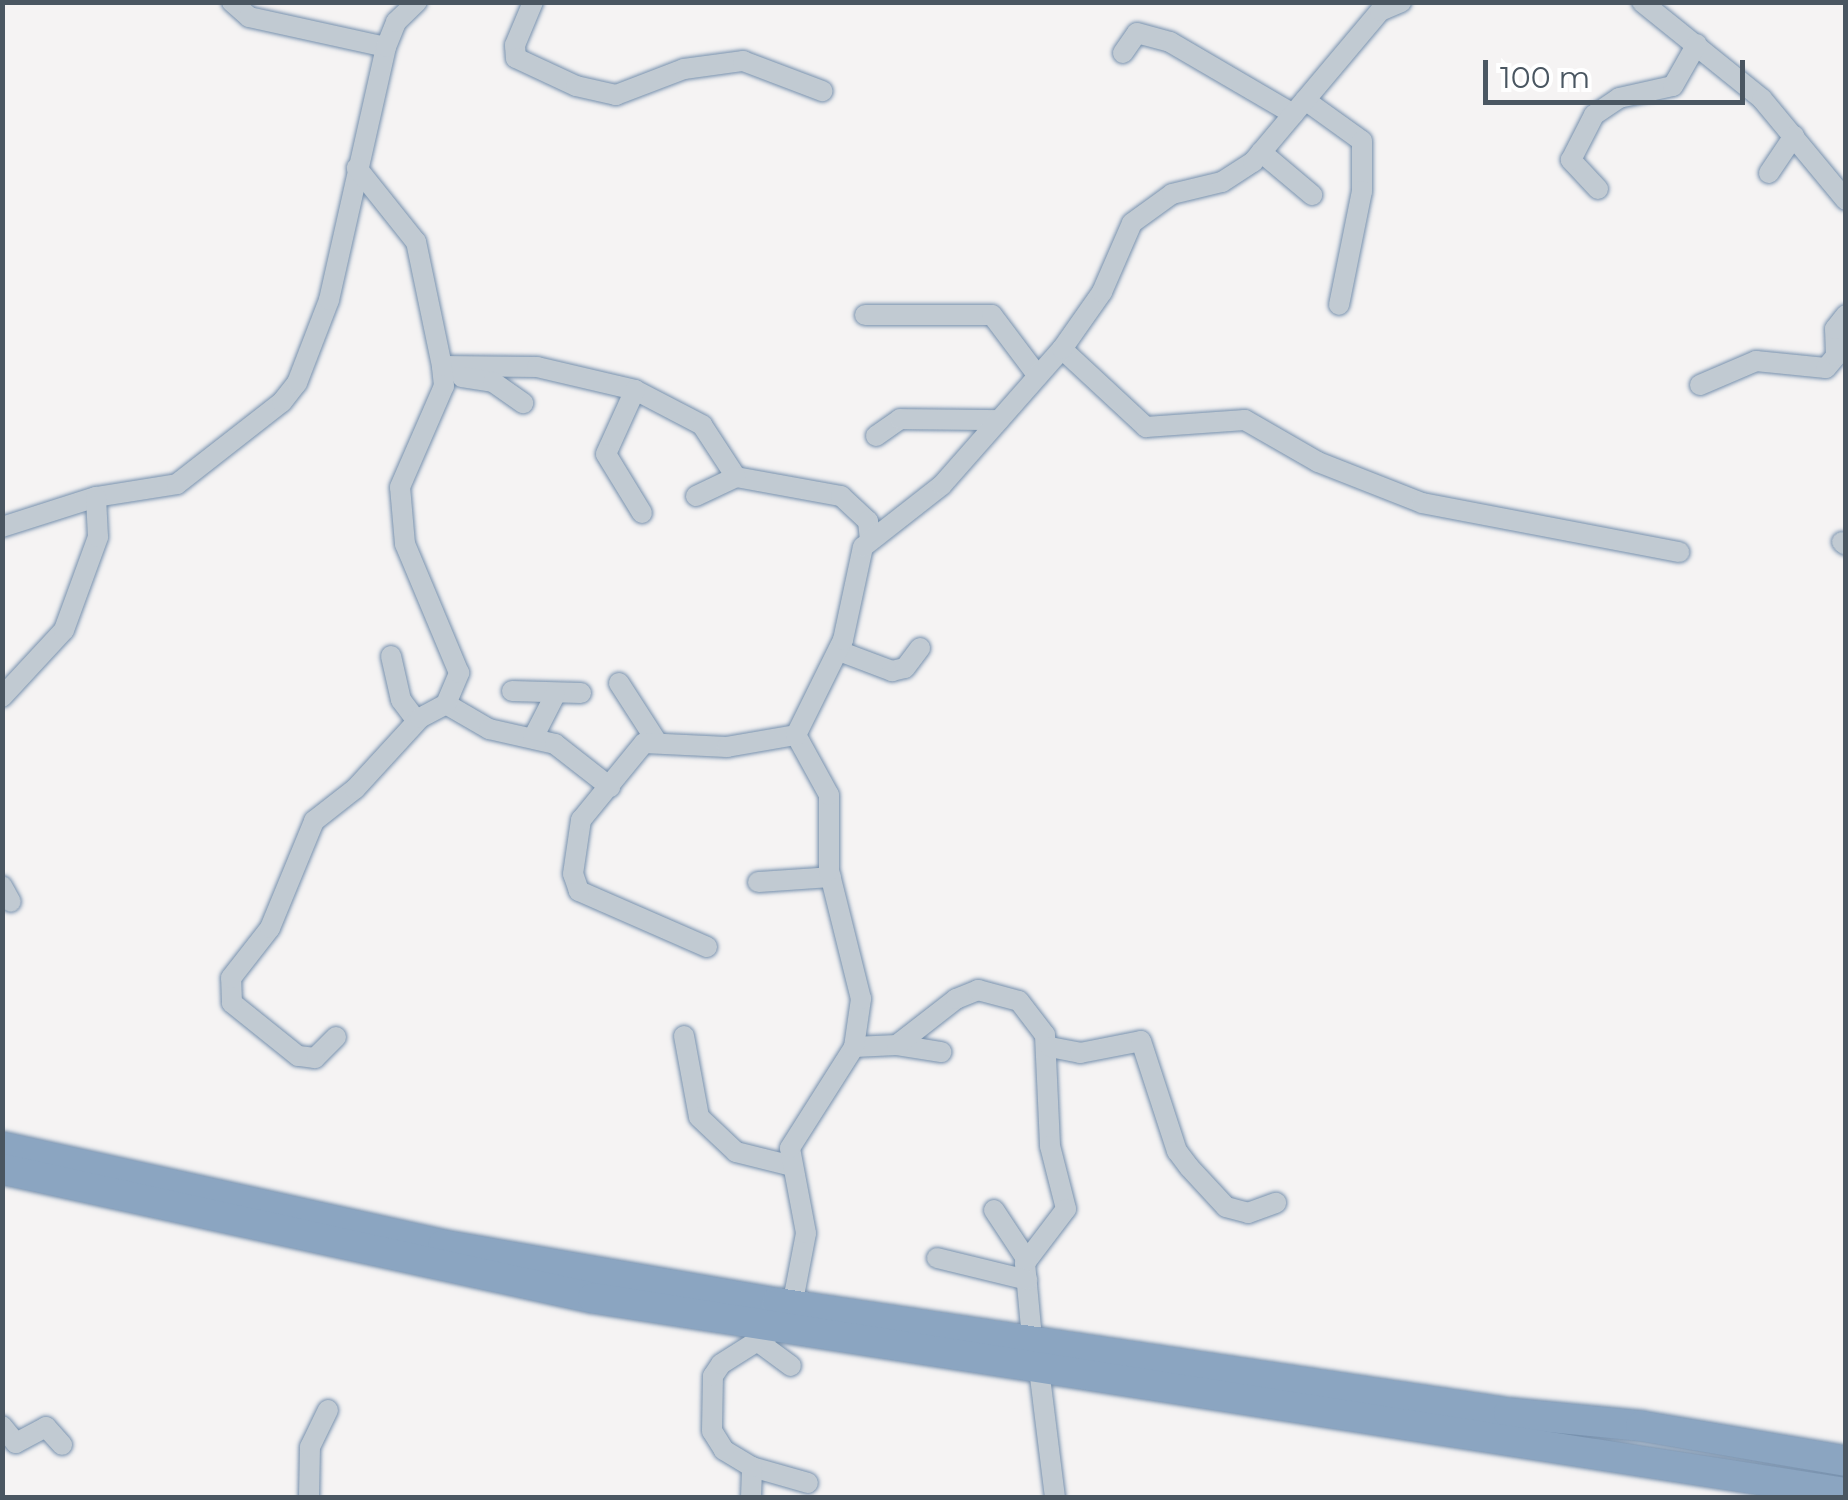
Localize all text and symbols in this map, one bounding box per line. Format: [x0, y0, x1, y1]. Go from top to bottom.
scale bar [1488, 40, 1750, 102]
text: 100 m [1500, 59, 1590, 96]

